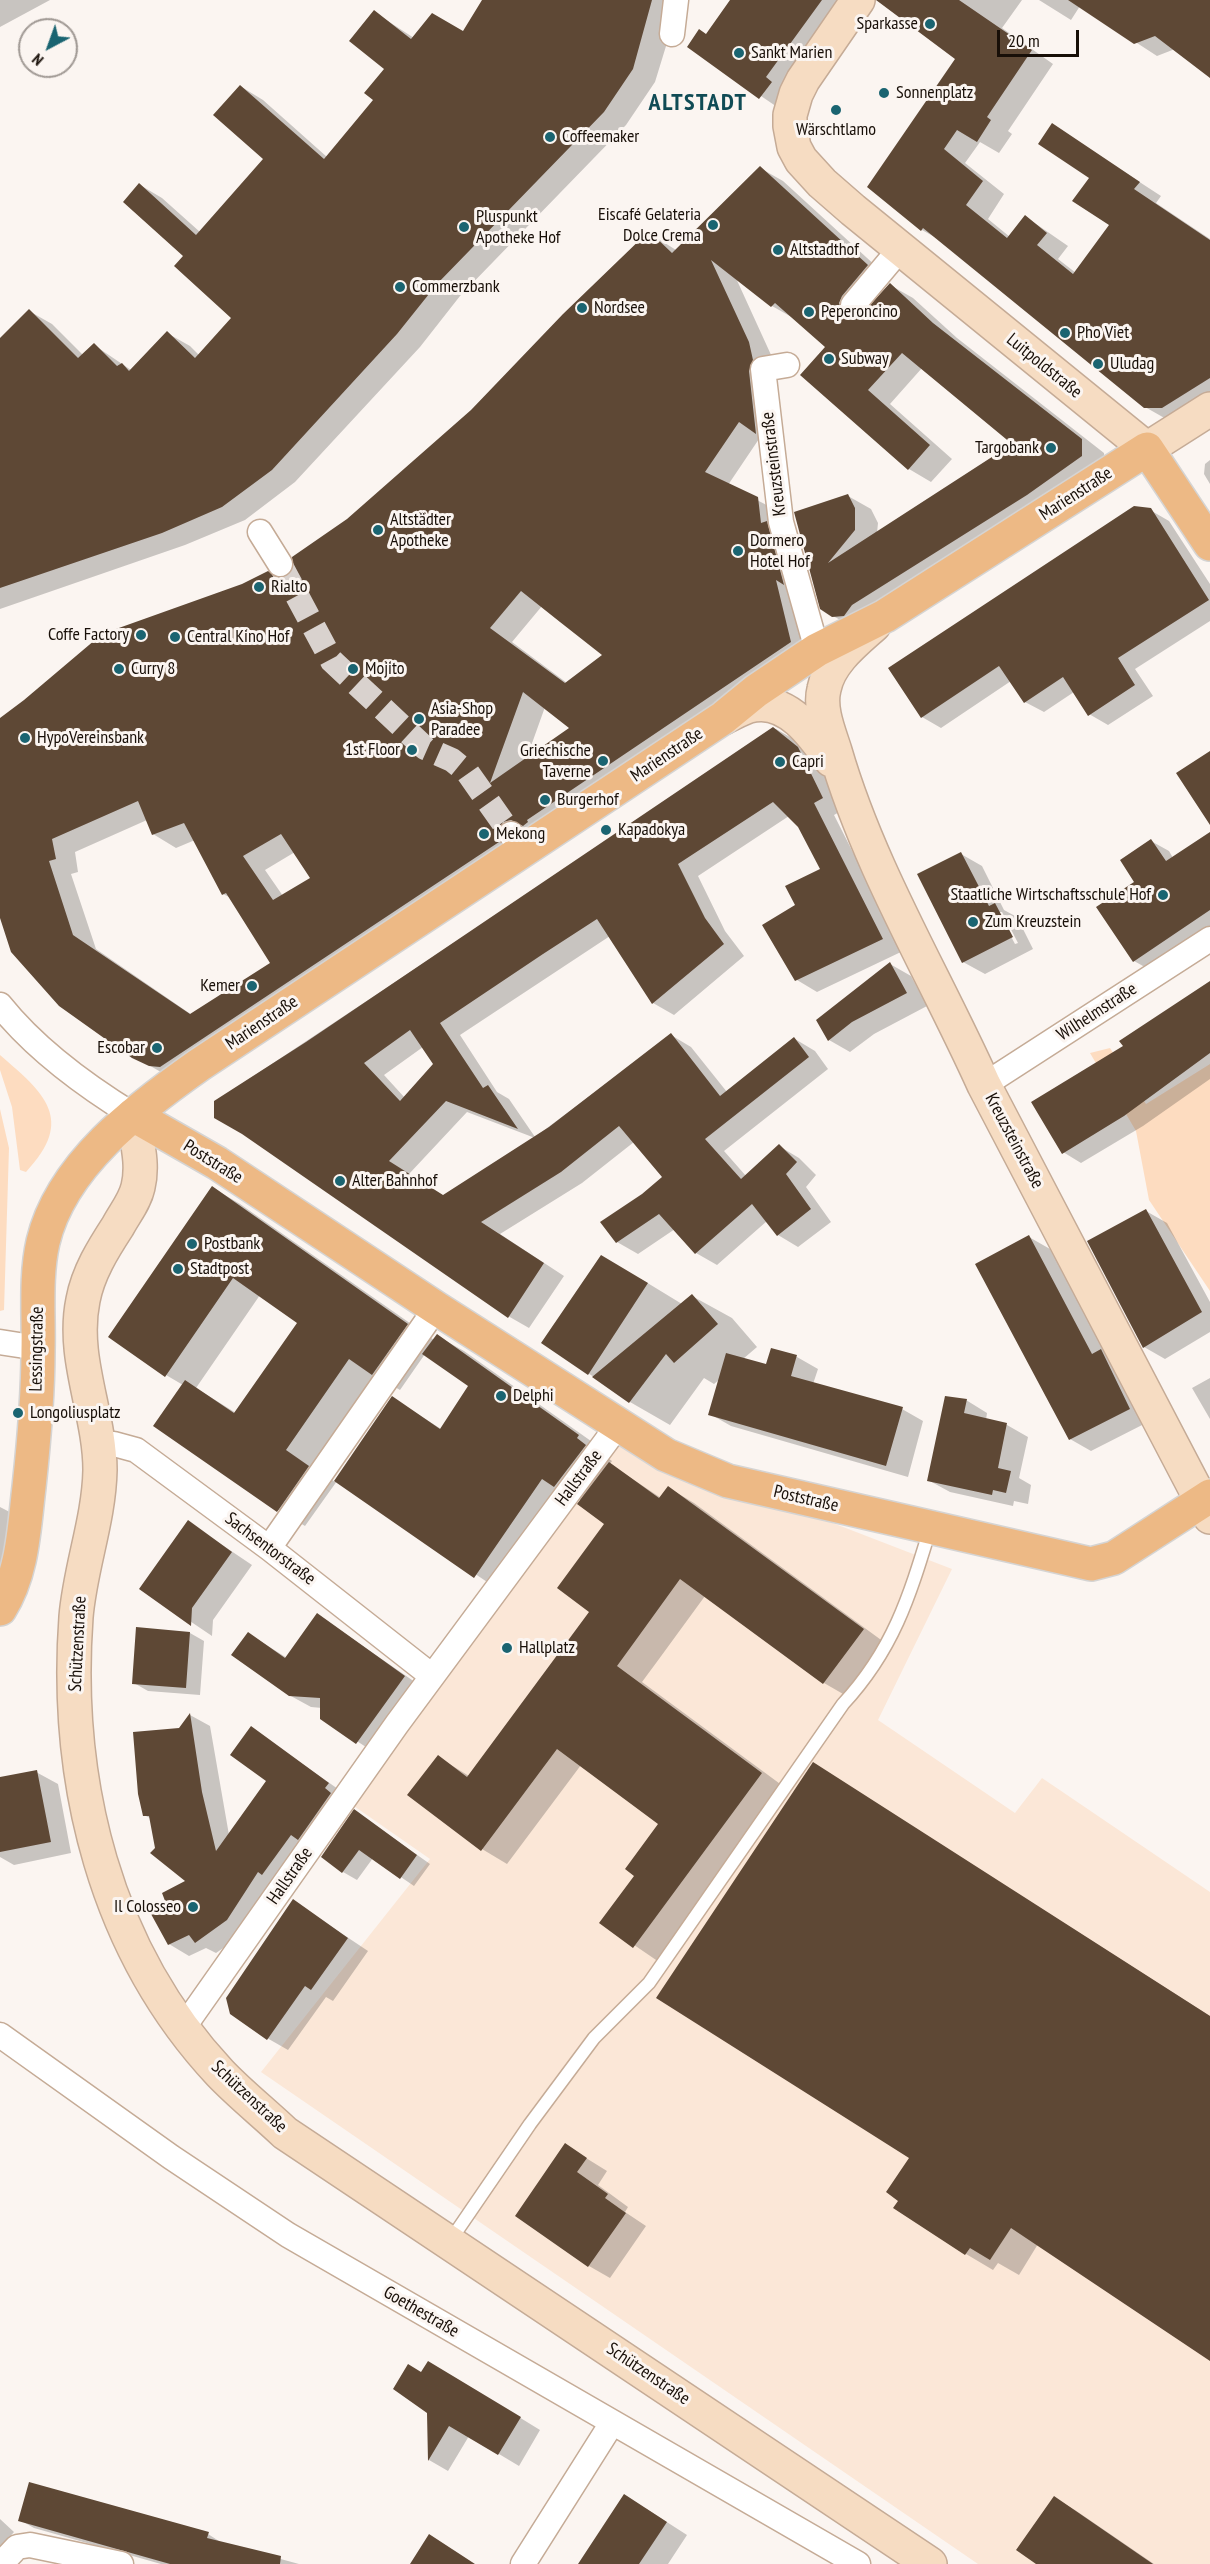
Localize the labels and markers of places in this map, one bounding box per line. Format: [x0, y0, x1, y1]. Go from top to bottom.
place label: Sparkasse [857, 13, 918, 35]
marker: Sparkasse [923, 17, 937, 31]
place label: Sankt Marien [751, 42, 832, 64]
marker: Sankt Marien [732, 46, 746, 60]
place label: Sonnenplatz [896, 82, 973, 104]
marker: Sonnenplatz [877, 86, 891, 100]
marker: Wärschtlamo [829, 103, 843, 117]
place label: Wärschtlamo [796, 119, 876, 141]
place label: Coffeemaker [562, 126, 639, 148]
marker: Coffeemaker [543, 130, 557, 144]
place label: Eiscafé Gelateria Dolce Crema [598, 204, 701, 246]
place label: Pluspunkt Apotheke Hof [476, 206, 560, 248]
marker: Eiscafé Gelateria Dolce Crema [706, 218, 720, 232]
marker: Pluspunkt Apotheke Hof [457, 220, 471, 234]
place label: Altstadthof [790, 239, 859, 261]
marker: Altstadthof [771, 243, 785, 257]
place label: Commerzbank [412, 276, 500, 298]
marker: Commerzbank [393, 280, 407, 294]
place label: Nordsee [594, 297, 645, 319]
marker: Nordsee [575, 301, 589, 315]
place label: Peperoncino [821, 301, 898, 323]
marker: Peperoncino [802, 305, 816, 319]
place label: Pho Viet [1077, 322, 1129, 344]
marker: Pho Viet [1058, 326, 1072, 340]
place label: Subway [841, 348, 889, 370]
marker: Subway [822, 352, 836, 366]
place label: Uludag [1110, 353, 1154, 375]
marker: Uludag [1091, 357, 1105, 371]
place label: Targobank [975, 437, 1039, 459]
marker: Targobank [1044, 441, 1058, 455]
place label: Altstädter Apotheke [390, 509, 451, 552]
marker: Altstädter Apotheke [371, 523, 385, 537]
place label: Dormero Hotel Hof [750, 530, 810, 572]
marker: Dormero Hotel Hof [731, 544, 745, 558]
place label: Rialto [271, 576, 308, 598]
marker: Rialto [252, 580, 266, 594]
place label: Coffe Factory [48, 624, 129, 646]
place label: Central Kino Hof [187, 626, 289, 648]
marker: Coffe Factory [134, 628, 148, 642]
marker: Central Kino Hof [168, 630, 182, 644]
place label: Curry 8 [131, 658, 175, 680]
place label: Mojito [365, 658, 405, 680]
marker: Curry 8 [112, 662, 126, 676]
marker: Mojito [346, 662, 360, 676]
place label: Asia-Shop Paradee [431, 698, 493, 740]
marker: Asia-Shop Paradee [412, 712, 426, 726]
place label: HypoVereinsbank [37, 727, 144, 749]
marker: HypoVereinsbank [18, 731, 32, 745]
place label: 1st Floor [345, 739, 400, 761]
place label: Griechische Taverne [520, 740, 591, 783]
marker: 1st Floor [405, 743, 419, 757]
place label: Capri [792, 751, 824, 773]
marker: Griechische Taverne [596, 754, 610, 768]
marker: Capri [773, 755, 787, 769]
place label: Burgerhof [557, 789, 619, 811]
marker: Burgerhof [538, 793, 552, 807]
place label: Kapadokya [618, 819, 685, 841]
place label: Mekong [496, 823, 545, 845]
marker: Kapadokya [599, 823, 613, 837]
marker: Mekong [477, 827, 491, 841]
place label: Staatliche Wirtschaftsschule Hof [950, 884, 1151, 906]
marker: Staatliche Wirtschaftsschule Hof [1156, 888, 1170, 902]
place label: Zum Kreuzstein [985, 911, 1081, 933]
marker: Zum Kreuzstein [966, 915, 980, 929]
place label: Kemer [200, 975, 240, 997]
marker: Kemer [245, 979, 259, 993]
place label: Escobar [97, 1037, 145, 1059]
marker: Escobar [150, 1041, 164, 1055]
place label: Alter Bahnhof [352, 1170, 437, 1192]
marker: Alter Bahnhof [333, 1174, 347, 1188]
place label: Postbank [204, 1233, 260, 1255]
marker: Postbank [185, 1237, 199, 1251]
place label: Stadtpost [190, 1258, 249, 1280]
marker: Stadtpost [171, 1262, 185, 1276]
place label: Delphi [513, 1385, 554, 1407]
marker: Delphi [494, 1389, 508, 1403]
place label: Longoliusplatz [30, 1402, 121, 1424]
marker: Longoliusplatz [11, 1406, 25, 1420]
place label: Hallplatz [519, 1637, 575, 1659]
marker: Hallplatz [500, 1641, 514, 1655]
place label: Il Colosseo [114, 1896, 181, 1918]
marker: Il Colosseo [186, 1900, 200, 1914]

